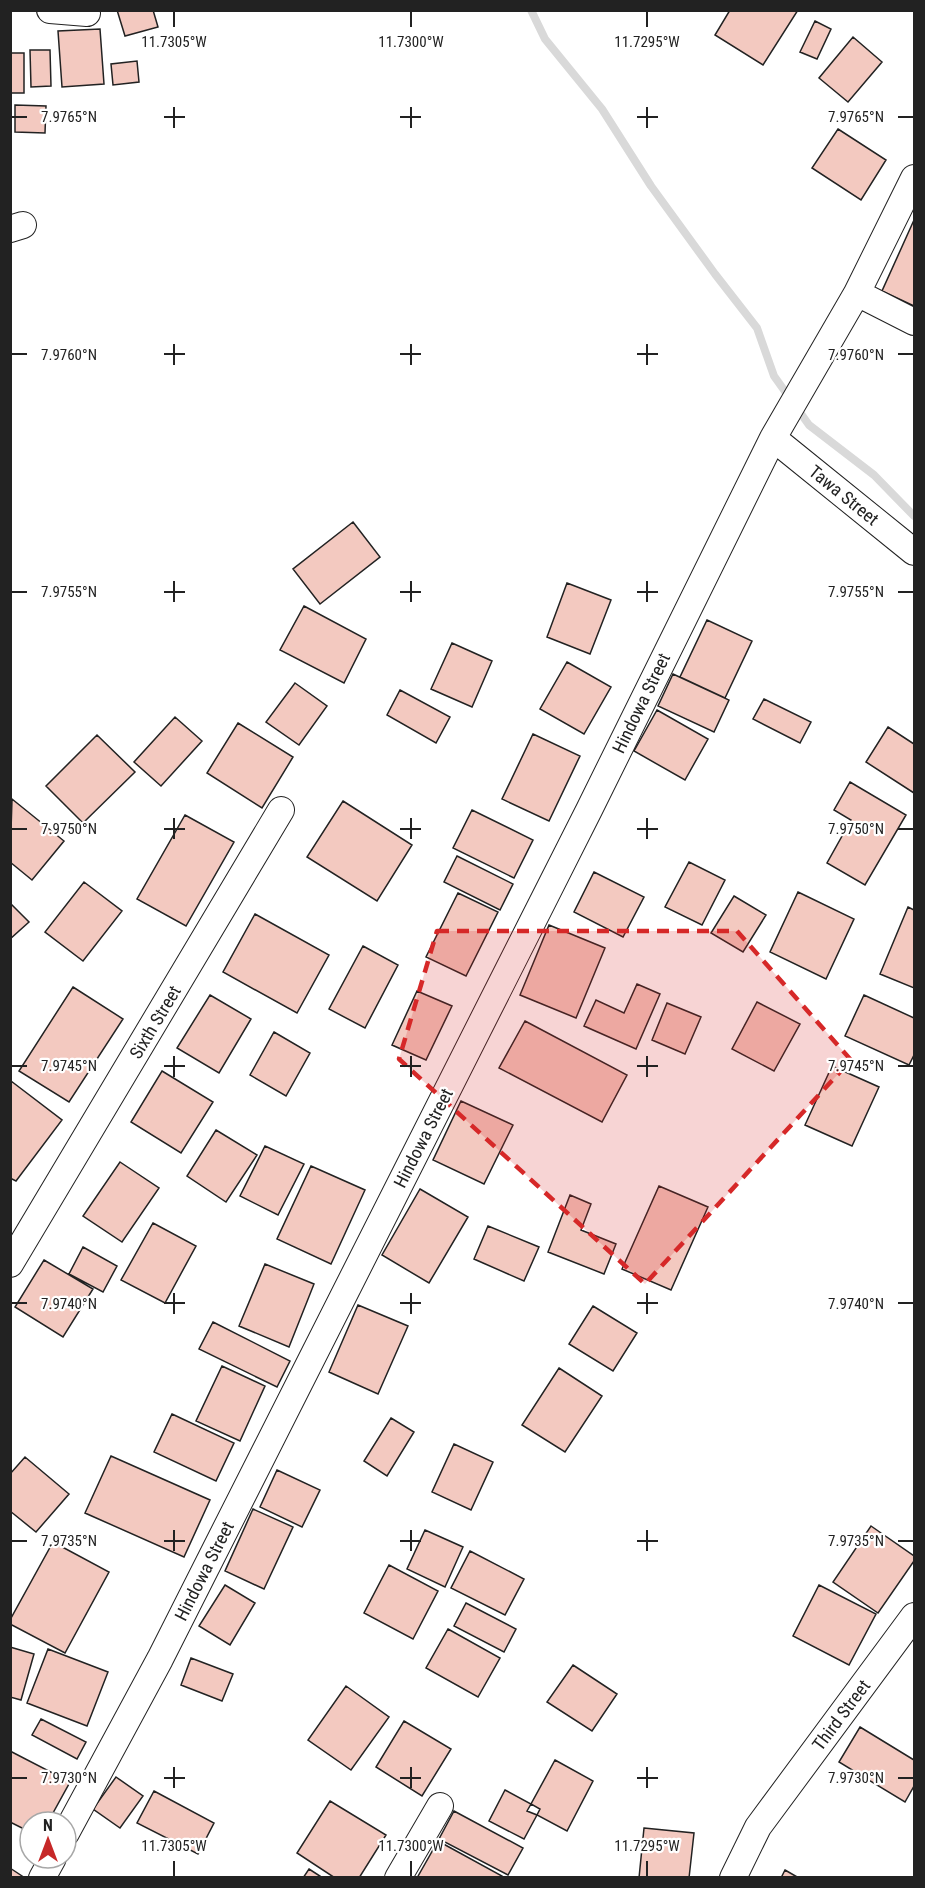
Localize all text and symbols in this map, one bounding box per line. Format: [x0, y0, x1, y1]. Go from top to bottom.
text: 11.7305°W [141, 33, 207, 51]
text: 11.7300°W [378, 33, 444, 51]
text: 11.7295°W [614, 33, 680, 51]
text: 7.9765°N [41, 108, 97, 126]
text: 7.9765°N [828, 108, 884, 126]
text: 7.9760°N [41, 346, 97, 364]
text: 7.9760°N [828, 346, 884, 364]
street label: Tawa Street [805, 461, 883, 529]
text: 7.9755°N [41, 583, 97, 601]
text: 7.9755°N [828, 583, 884, 601]
street label: Hindowa Street [608, 650, 674, 756]
text: 7.9750°N [41, 820, 97, 838]
text: 7.9750°N [828, 820, 884, 838]
street label: Sixth Street [125, 982, 185, 1062]
text: 7.9745°N [41, 1057, 97, 1075]
text: 7.9745°N [828, 1057, 884, 1075]
street label: Hindowa Street [389, 1085, 457, 1191]
text: 7.9740°N [41, 1295, 97, 1313]
text: 7.9740°N [828, 1295, 884, 1313]
street label: Hindowa Street [170, 1518, 238, 1624]
text: 7.9735°N [41, 1532, 97, 1550]
text: 7.9735°N [828, 1532, 884, 1550]
street label: Third Street [808, 1676, 874, 1754]
text: 7.9730°N [41, 1769, 97, 1787]
text: 7.9730°N [828, 1769, 884, 1787]
north arrow [18, 1810, 78, 1870]
text: N [43, 1816, 53, 1835]
text: 11.7305°W [141, 1837, 207, 1855]
text: 11.7300°W [378, 1837, 444, 1855]
text: 11.7295°W [614, 1837, 680, 1855]

